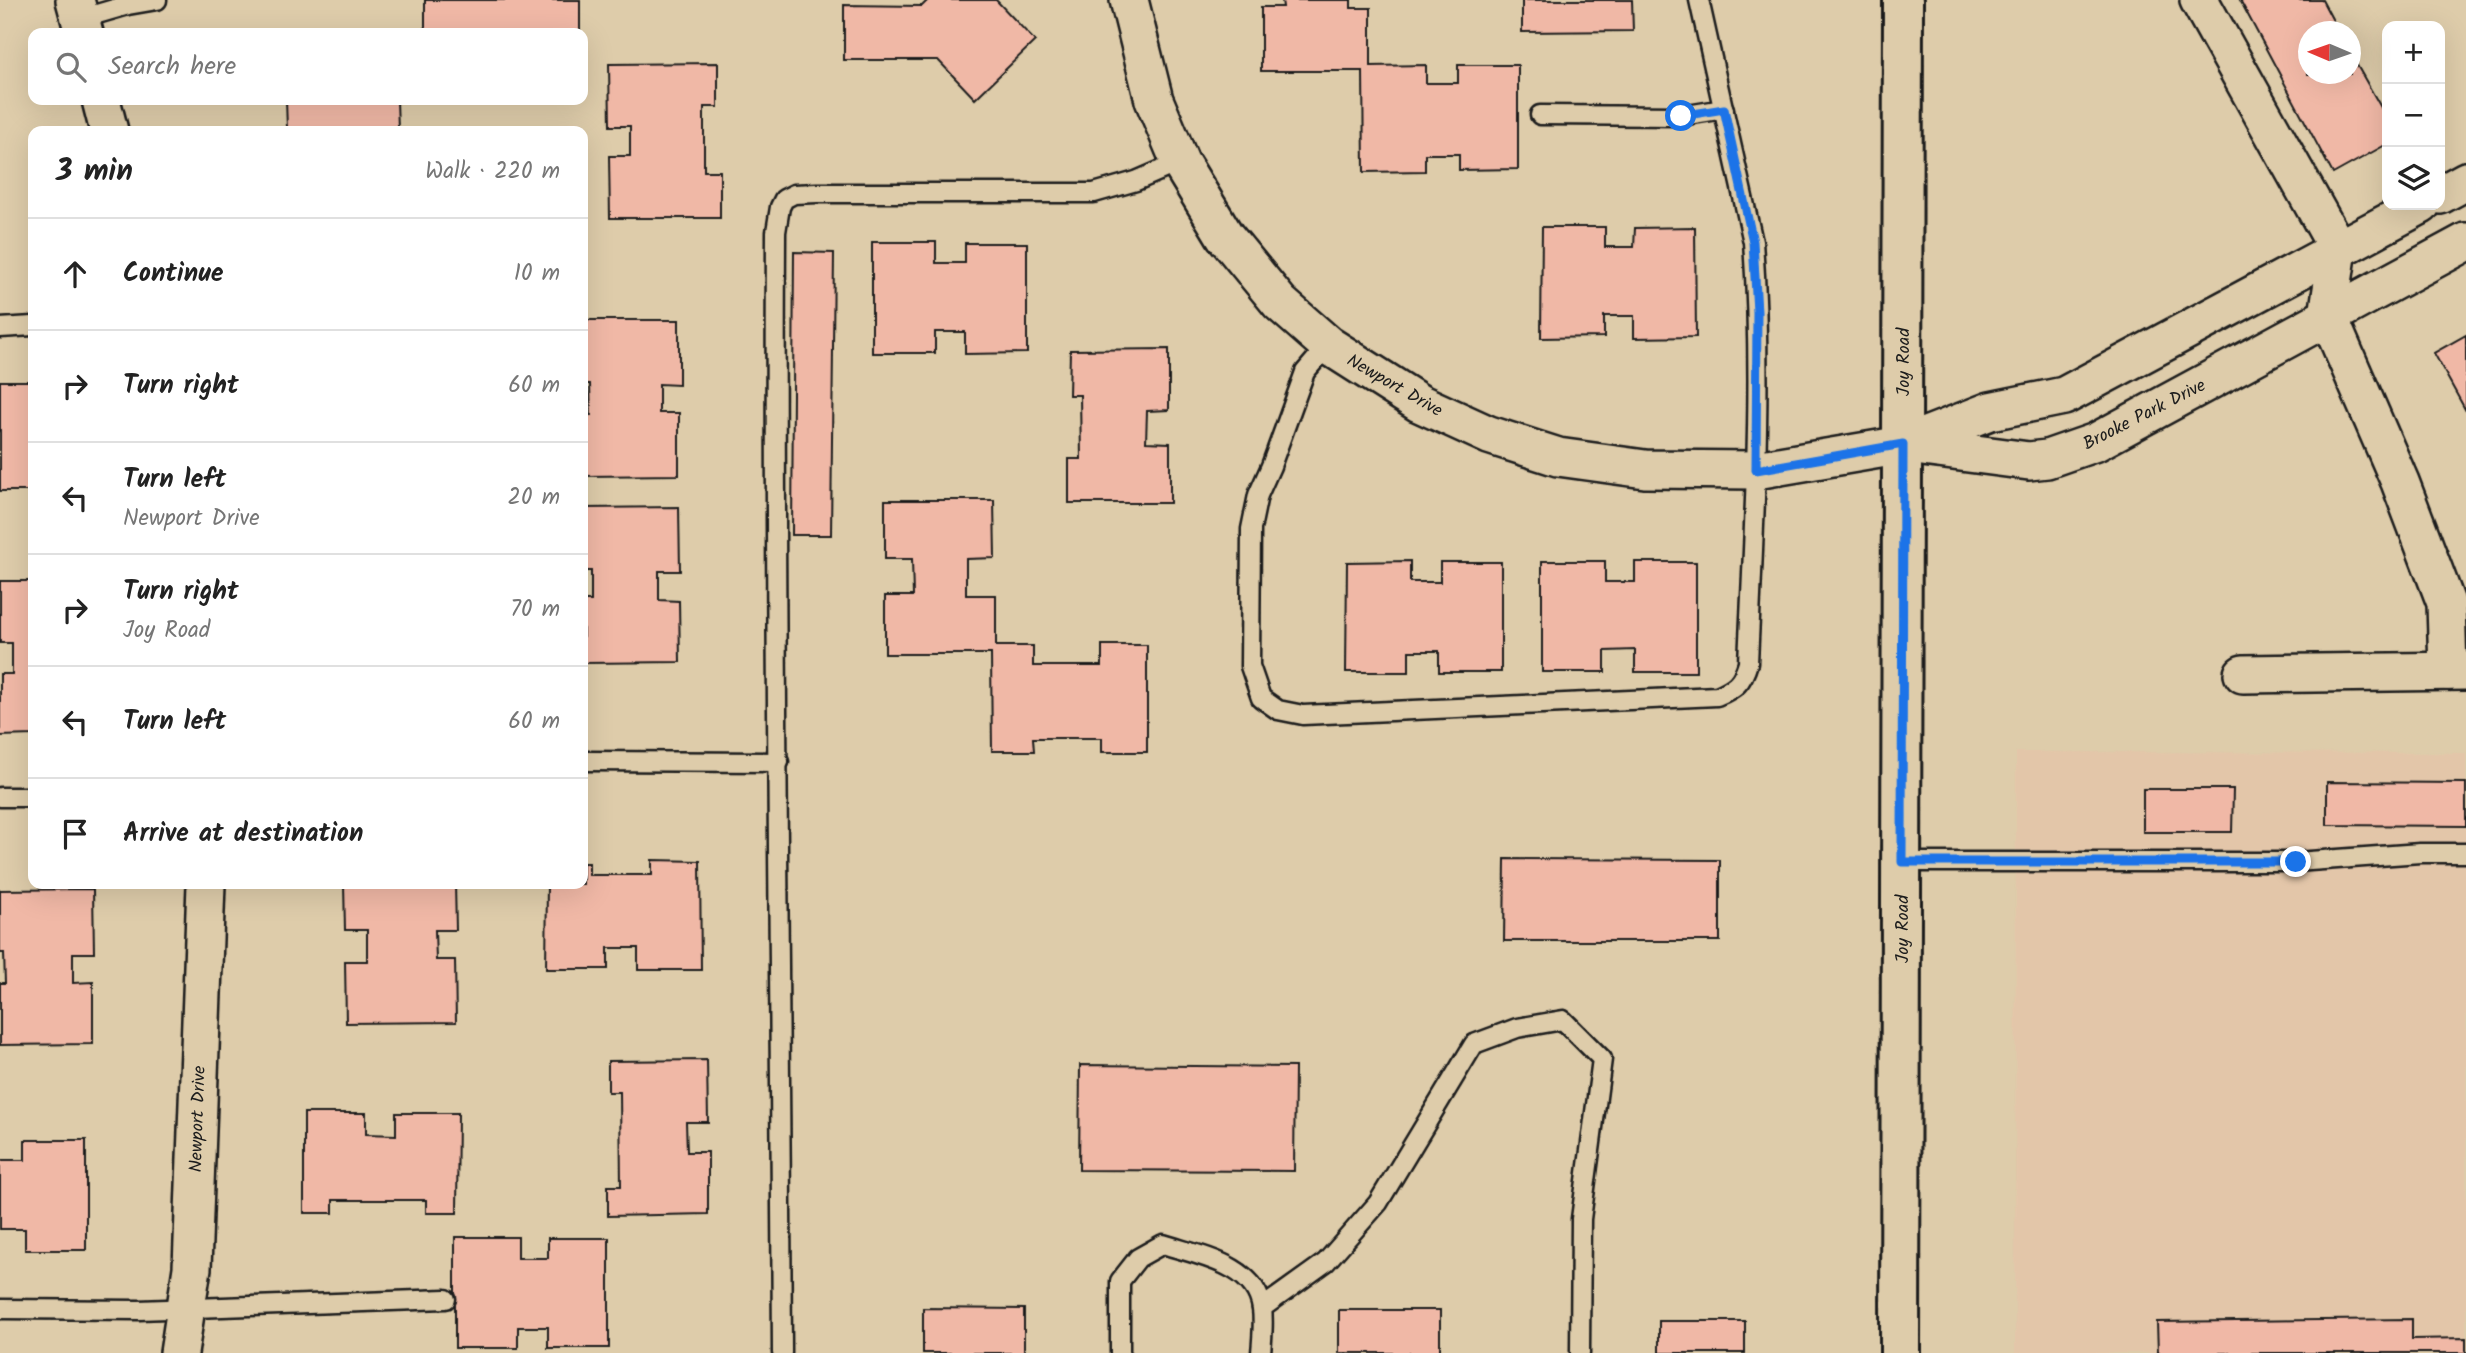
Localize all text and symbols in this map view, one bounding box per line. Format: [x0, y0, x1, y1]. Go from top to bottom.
north arrow [2298, 21, 2361, 84]
map controls [2382, 21, 2445, 210]
button: + [2382, 21, 2445, 84]
search box [28, 28, 588, 105]
text: Search here [108, 46, 236, 88]
icon: search [52, 48, 90, 86]
button: − [2382, 84, 2445, 147]
route start [1665, 100, 1696, 131]
button: layers [2382, 147, 2445, 210]
text: 3 min [56, 148, 133, 196]
text: Walk · 220 m [425, 154, 560, 190]
text: Continue [123, 253, 224, 295]
icon: ahead [56, 255, 94, 293]
text: 10 m [514, 256, 560, 292]
street label: Joy Road [1890, 327, 1919, 396]
street label: Newport Drive [1341, 347, 1448, 426]
text: Turn right [123, 365, 239, 407]
icon: right [56, 367, 94, 405]
text: 60 m [508, 368, 560, 404]
street label: Brooke Park Drive [2078, 372, 2211, 459]
text: Turn left [123, 459, 226, 501]
icon: left [56, 479, 94, 517]
text: 20 m [508, 480, 560, 516]
text: Newport Drive [123, 501, 260, 537]
text: Turn right [123, 571, 239, 613]
icon: right [56, 591, 94, 629]
text: 70 m [510, 592, 560, 628]
text: Joy Road [123, 613, 210, 649]
text: Turn left [123, 701, 226, 743]
icon: left [56, 703, 94, 741]
text: 60 m [508, 704, 560, 740]
text: Arrive at destination [123, 813, 363, 855]
icon: arrive [56, 815, 94, 853]
route end [2280, 846, 2311, 877]
street label: Joy Road [1889, 894, 1918, 963]
street label: Newport Drive [182, 1065, 215, 1173]

